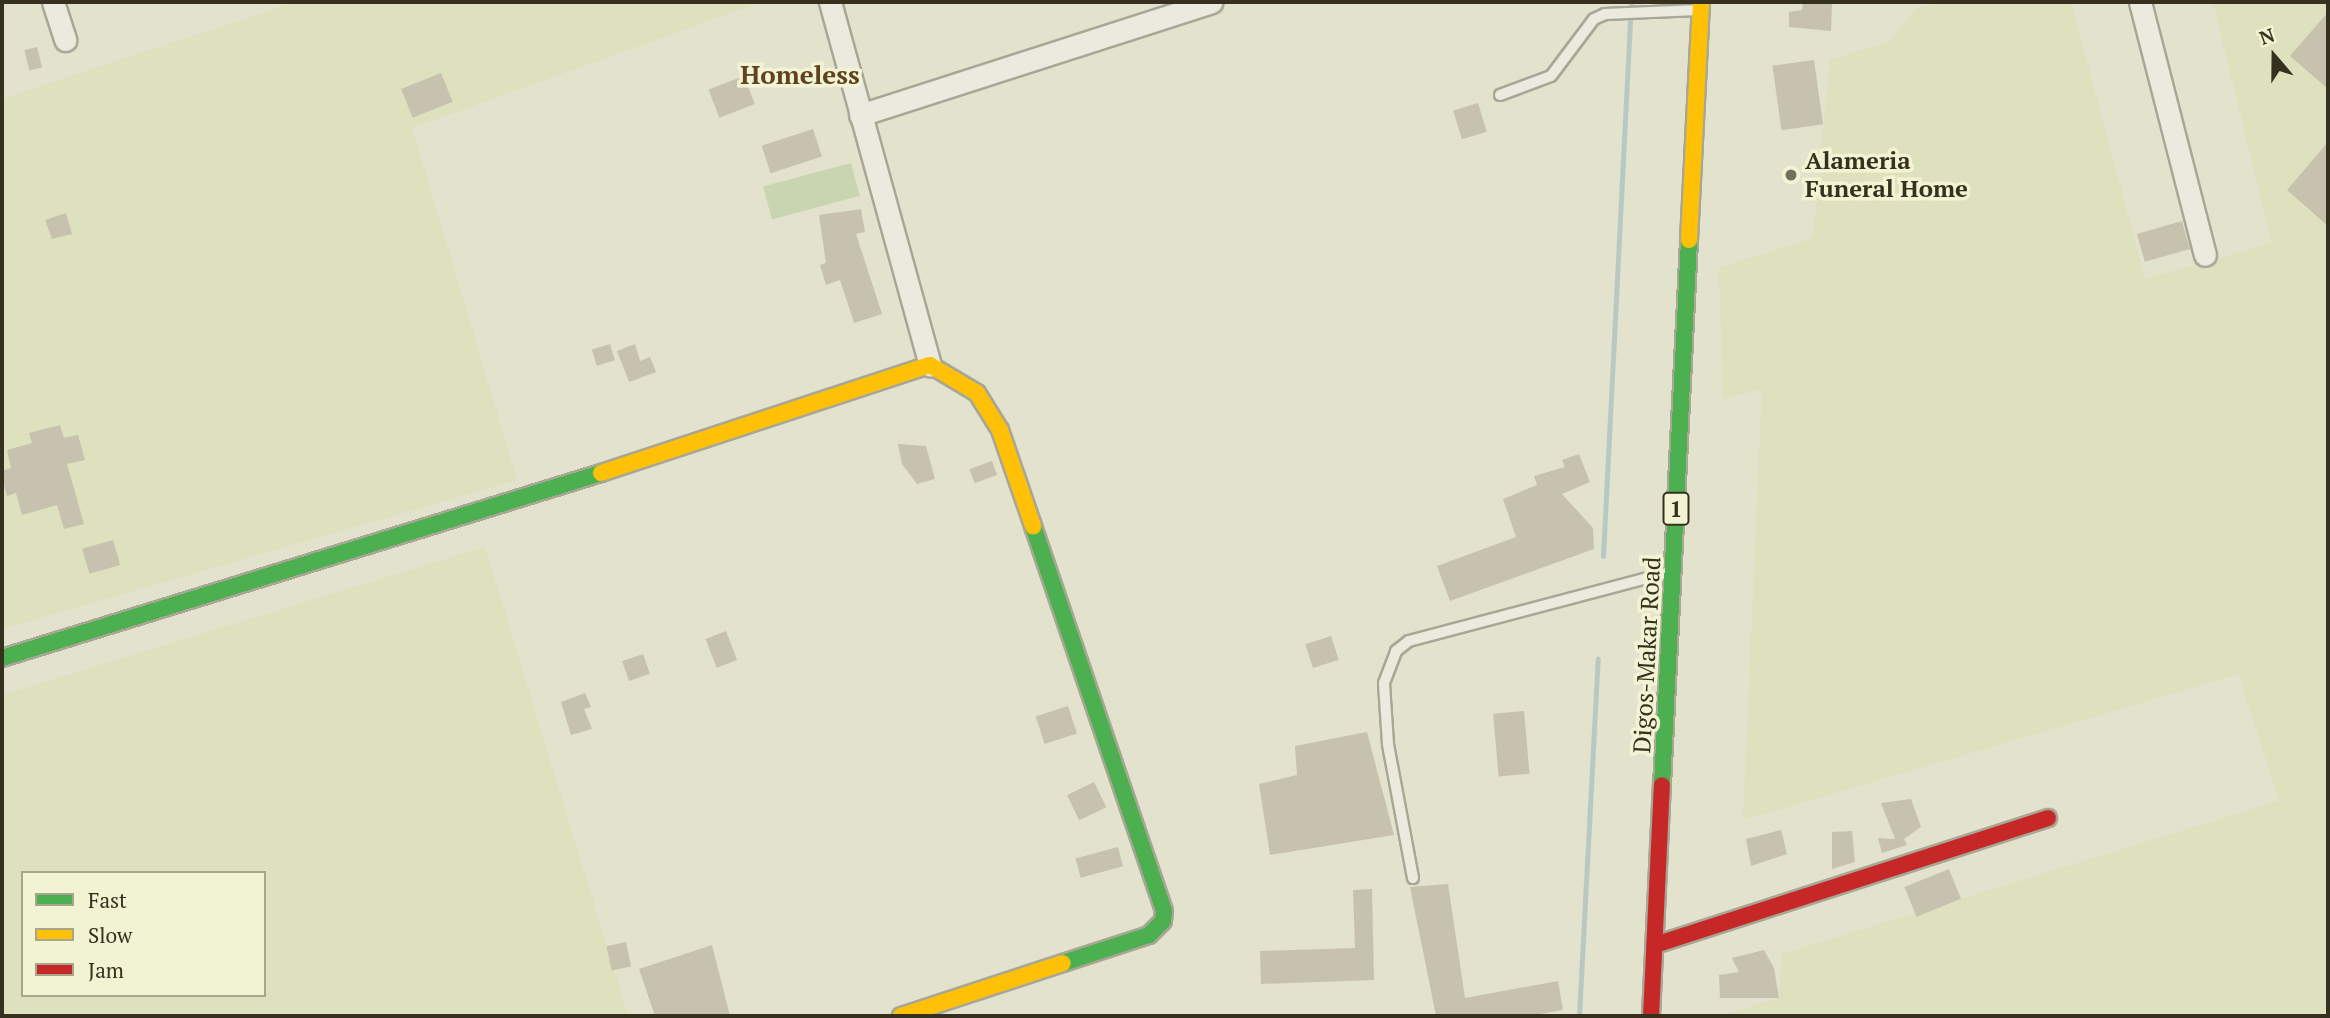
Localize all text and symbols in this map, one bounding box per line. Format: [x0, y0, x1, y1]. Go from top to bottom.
north arrow [2239, 21, 2309, 91]
text: N [2256, 22, 2278, 50]
district label: Homeless [740, 59, 860, 91]
place label: Alameria Funeral Home [1805, 147, 1968, 203]
marker: Alameria Funeral Home [1783, 167, 1799, 183]
road number: 1 [1662, 489, 1690, 528]
street label: Digos-Makar Road [1627, 556, 1667, 754]
legend [21, 871, 266, 997]
text: Fast [88, 886, 127, 914]
text: Slow [88, 921, 132, 949]
text: Jam [88, 956, 124, 984]

